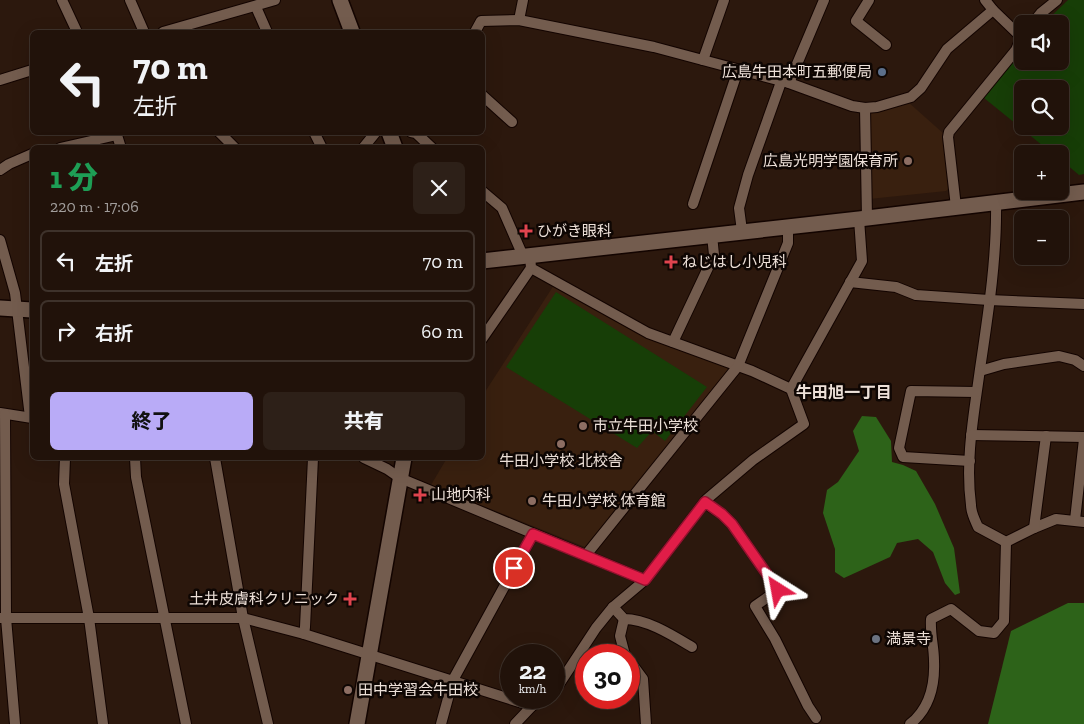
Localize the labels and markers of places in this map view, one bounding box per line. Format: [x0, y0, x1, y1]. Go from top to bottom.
place label: 広島牛田本町五郵便局 [722, 63, 872, 81]
marker: 広島牛田本町五郵便局 [876, 66, 888, 78]
place label: 広島光明学園保育所 [763, 152, 898, 170]
marker: 広島光明学園保育所 [902, 155, 914, 167]
place label: ひがき眼科 [537, 222, 612, 240]
marker: ひがき眼科 [519, 224, 533, 238]
place label: ねじはし小児科 [682, 253, 787, 271]
marker: ねじはし小児科 [664, 255, 678, 269]
place label: 市立牛田小学校 [593, 417, 698, 435]
marker: 市立牛田小学校 [577, 420, 589, 432]
marker: 牛田小学校 北校舎 [555, 438, 567, 450]
place label: 牛田小学校 北校舎 [499, 452, 623, 470]
place label: 山地内科 [431, 486, 491, 504]
marker: 山地内科 [413, 488, 427, 502]
place label: 牛田小学校 体育館 [542, 492, 665, 510]
marker: 牛田小学校 体育館 [526, 495, 538, 507]
pin [493, 547, 535, 589]
place label: 土井皮膚科クリニック [189, 590, 339, 608]
marker: 土井皮膚科クリニック [343, 592, 357, 606]
place label: 満景寺 [886, 630, 931, 648]
marker: 満景寺 [870, 633, 882, 645]
place label: 田中学習会牛田校 [358, 681, 478, 699]
marker: 田中学習会牛田校 [342, 684, 354, 696]

